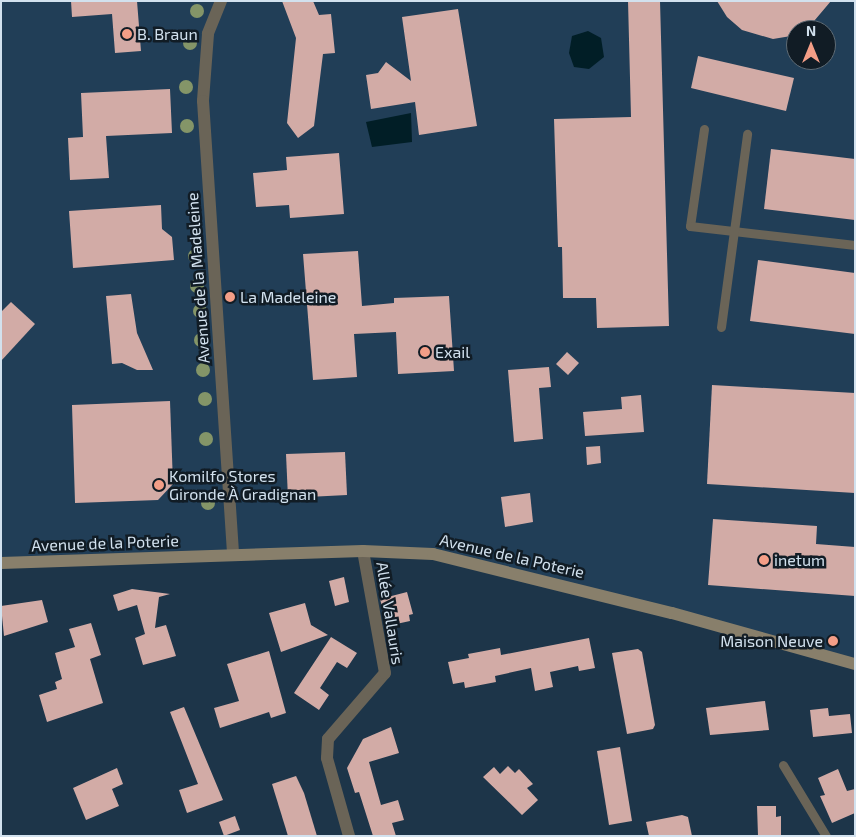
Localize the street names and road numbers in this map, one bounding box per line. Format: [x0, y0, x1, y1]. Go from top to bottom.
street label: Avenue de la Madeleine [182, 192, 214, 364]
street label: Avenue de la Poterie [438, 530, 586, 582]
street label: Avenue de la Poterie [31, 531, 179, 555]
street label: Allée Vallauris [372, 560, 408, 666]

